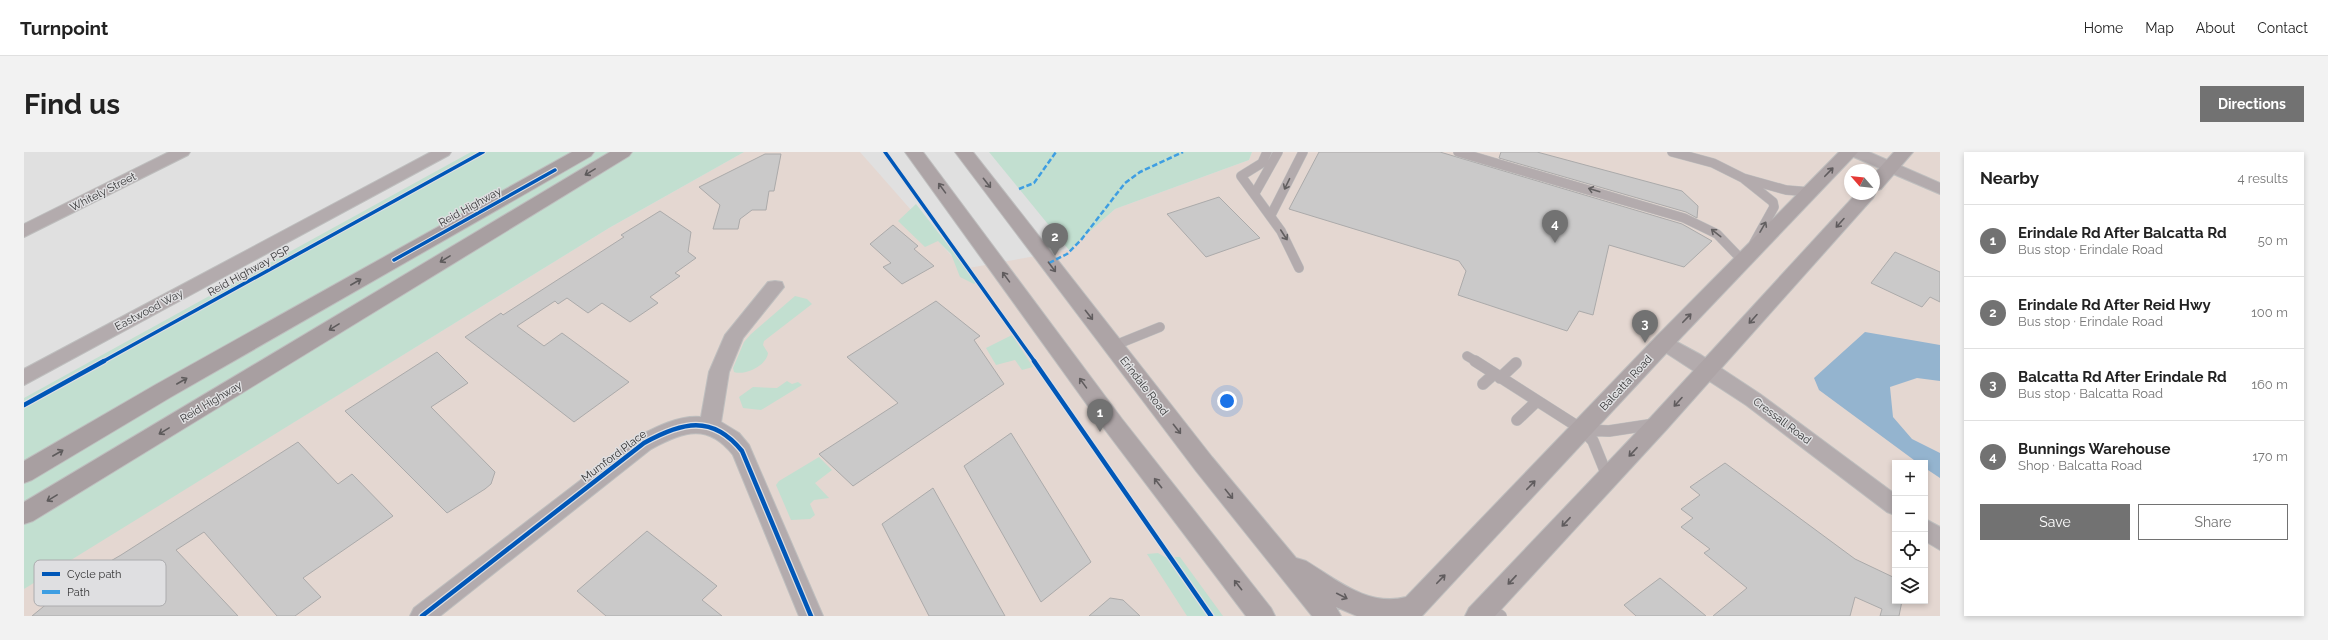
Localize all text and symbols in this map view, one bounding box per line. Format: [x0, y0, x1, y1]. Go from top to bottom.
text: Turnpoint [20, 17, 108, 39]
text: Home [2084, 20, 2123, 36]
text: Map [2145, 20, 2174, 36]
text: About [2196, 20, 2235, 36]
text: Contact [2257, 20, 2308, 36]
button: Directions [2200, 86, 2304, 122]
text: Find us [24, 88, 120, 121]
north arrow [1844, 164, 1880, 200]
one-way arrow [584, 168, 596, 176]
one-way arrow [1824, 168, 1833, 178]
text: Nearby [1980, 168, 2039, 188]
street label: Whitely Street [68, 170, 138, 214]
text: 4 results [2237, 171, 2288, 186]
one-way arrow [983, 177, 992, 188]
one-way arrow [1283, 177, 1290, 189]
one-way arrow [938, 182, 946, 193]
street label: Reid Highway [436, 184, 504, 230]
one-way arrow [1588, 186, 1601, 193]
pin: 4 [1542, 210, 1568, 243]
one-way arrow [1835, 218, 1845, 228]
one-way arrow [1759, 221, 1767, 233]
pin: 2 [1042, 223, 1068, 256]
text: Erindale Rd After Balcatta Rd [2018, 224, 2227, 242]
one-way arrow [1280, 229, 1288, 240]
one-way arrow [1711, 229, 1721, 238]
text: 1 [1990, 233, 1996, 248]
text: 50 m [2258, 233, 2288, 248]
text: Bus stop · Erindale Road [2018, 242, 2163, 257]
street label: Reid Highway PSP [205, 243, 293, 299]
one-way arrow [439, 255, 451, 263]
one-way arrow [1047, 261, 1056, 272]
one-way arrow [1002, 272, 1010, 283]
one-way arrow [350, 277, 362, 285]
street label: Eastwood Way [113, 287, 185, 333]
text: Erindale Rd After Reid Hwy [2018, 296, 2211, 314]
text: 2 [1989, 305, 1997, 320]
text: 100 m [2251, 305, 2288, 320]
one-way arrow [1084, 310, 1093, 321]
pin: 3 [1632, 310, 1658, 343]
one-way arrow [1682, 314, 1691, 324]
one-way arrow [1748, 314, 1758, 324]
text: Bus stop · Erindale Road [2018, 314, 2163, 329]
one-way arrow [329, 323, 340, 331]
street label: Balcatta Road [1597, 353, 1655, 413]
street label: Erindale Road [1117, 354, 1171, 418]
text: Balcatta Rd After Erindale Rd [2018, 368, 2227, 386]
one-way arrow [176, 376, 188, 384]
one-way arrow [1079, 377, 1087, 388]
text: 3 [1989, 377, 1997, 392]
text: 160 m [2251, 377, 2288, 392]
street label: Reid Highway [178, 378, 244, 426]
text: Bus stop · Balcatta Road [2018, 386, 2163, 401]
your location [1217, 391, 1237, 411]
street label: Cressall Road [1750, 395, 1814, 447]
one-way arrow [1674, 397, 1683, 407]
pin: 1 [1087, 399, 1113, 432]
one-way arrow [1173, 423, 1181, 434]
street label: Mumford Place [579, 427, 649, 485]
one-way arrow [158, 428, 170, 436]
text: Bunnings Warehouse [2018, 440, 2170, 458]
one-way arrow [1628, 447, 1637, 457]
one-way arrow [52, 449, 64, 457]
text: 4 [1989, 449, 1997, 464]
text: 170 m [2252, 449, 2288, 464]
text: Shop · Balcatta Road [2018, 458, 2142, 473]
map controls [1892, 460, 1928, 604]
button: + [1892, 460, 1928, 496]
one-way arrow [1154, 477, 1162, 488]
one-way arrow [1526, 480, 1536, 490]
one-way arrow [1224, 488, 1233, 499]
one-way arrow [46, 494, 58, 502]
button: − [1892, 496, 1928, 532]
button: Save [1980, 504, 2130, 540]
button: Share [2138, 504, 2288, 540]
one-way arrow [1561, 517, 1571, 527]
button: locate [1892, 532, 1928, 568]
legend [34, 560, 166, 606]
text: Cycle path [67, 568, 121, 581]
button: layers [1892, 568, 1928, 604]
one-way arrow [1436, 574, 1446, 584]
one-way arrow [1508, 575, 1517, 585]
one-way arrow [1233, 580, 1242, 591]
text: Path [67, 586, 90, 599]
one-way arrow [1335, 593, 1347, 600]

